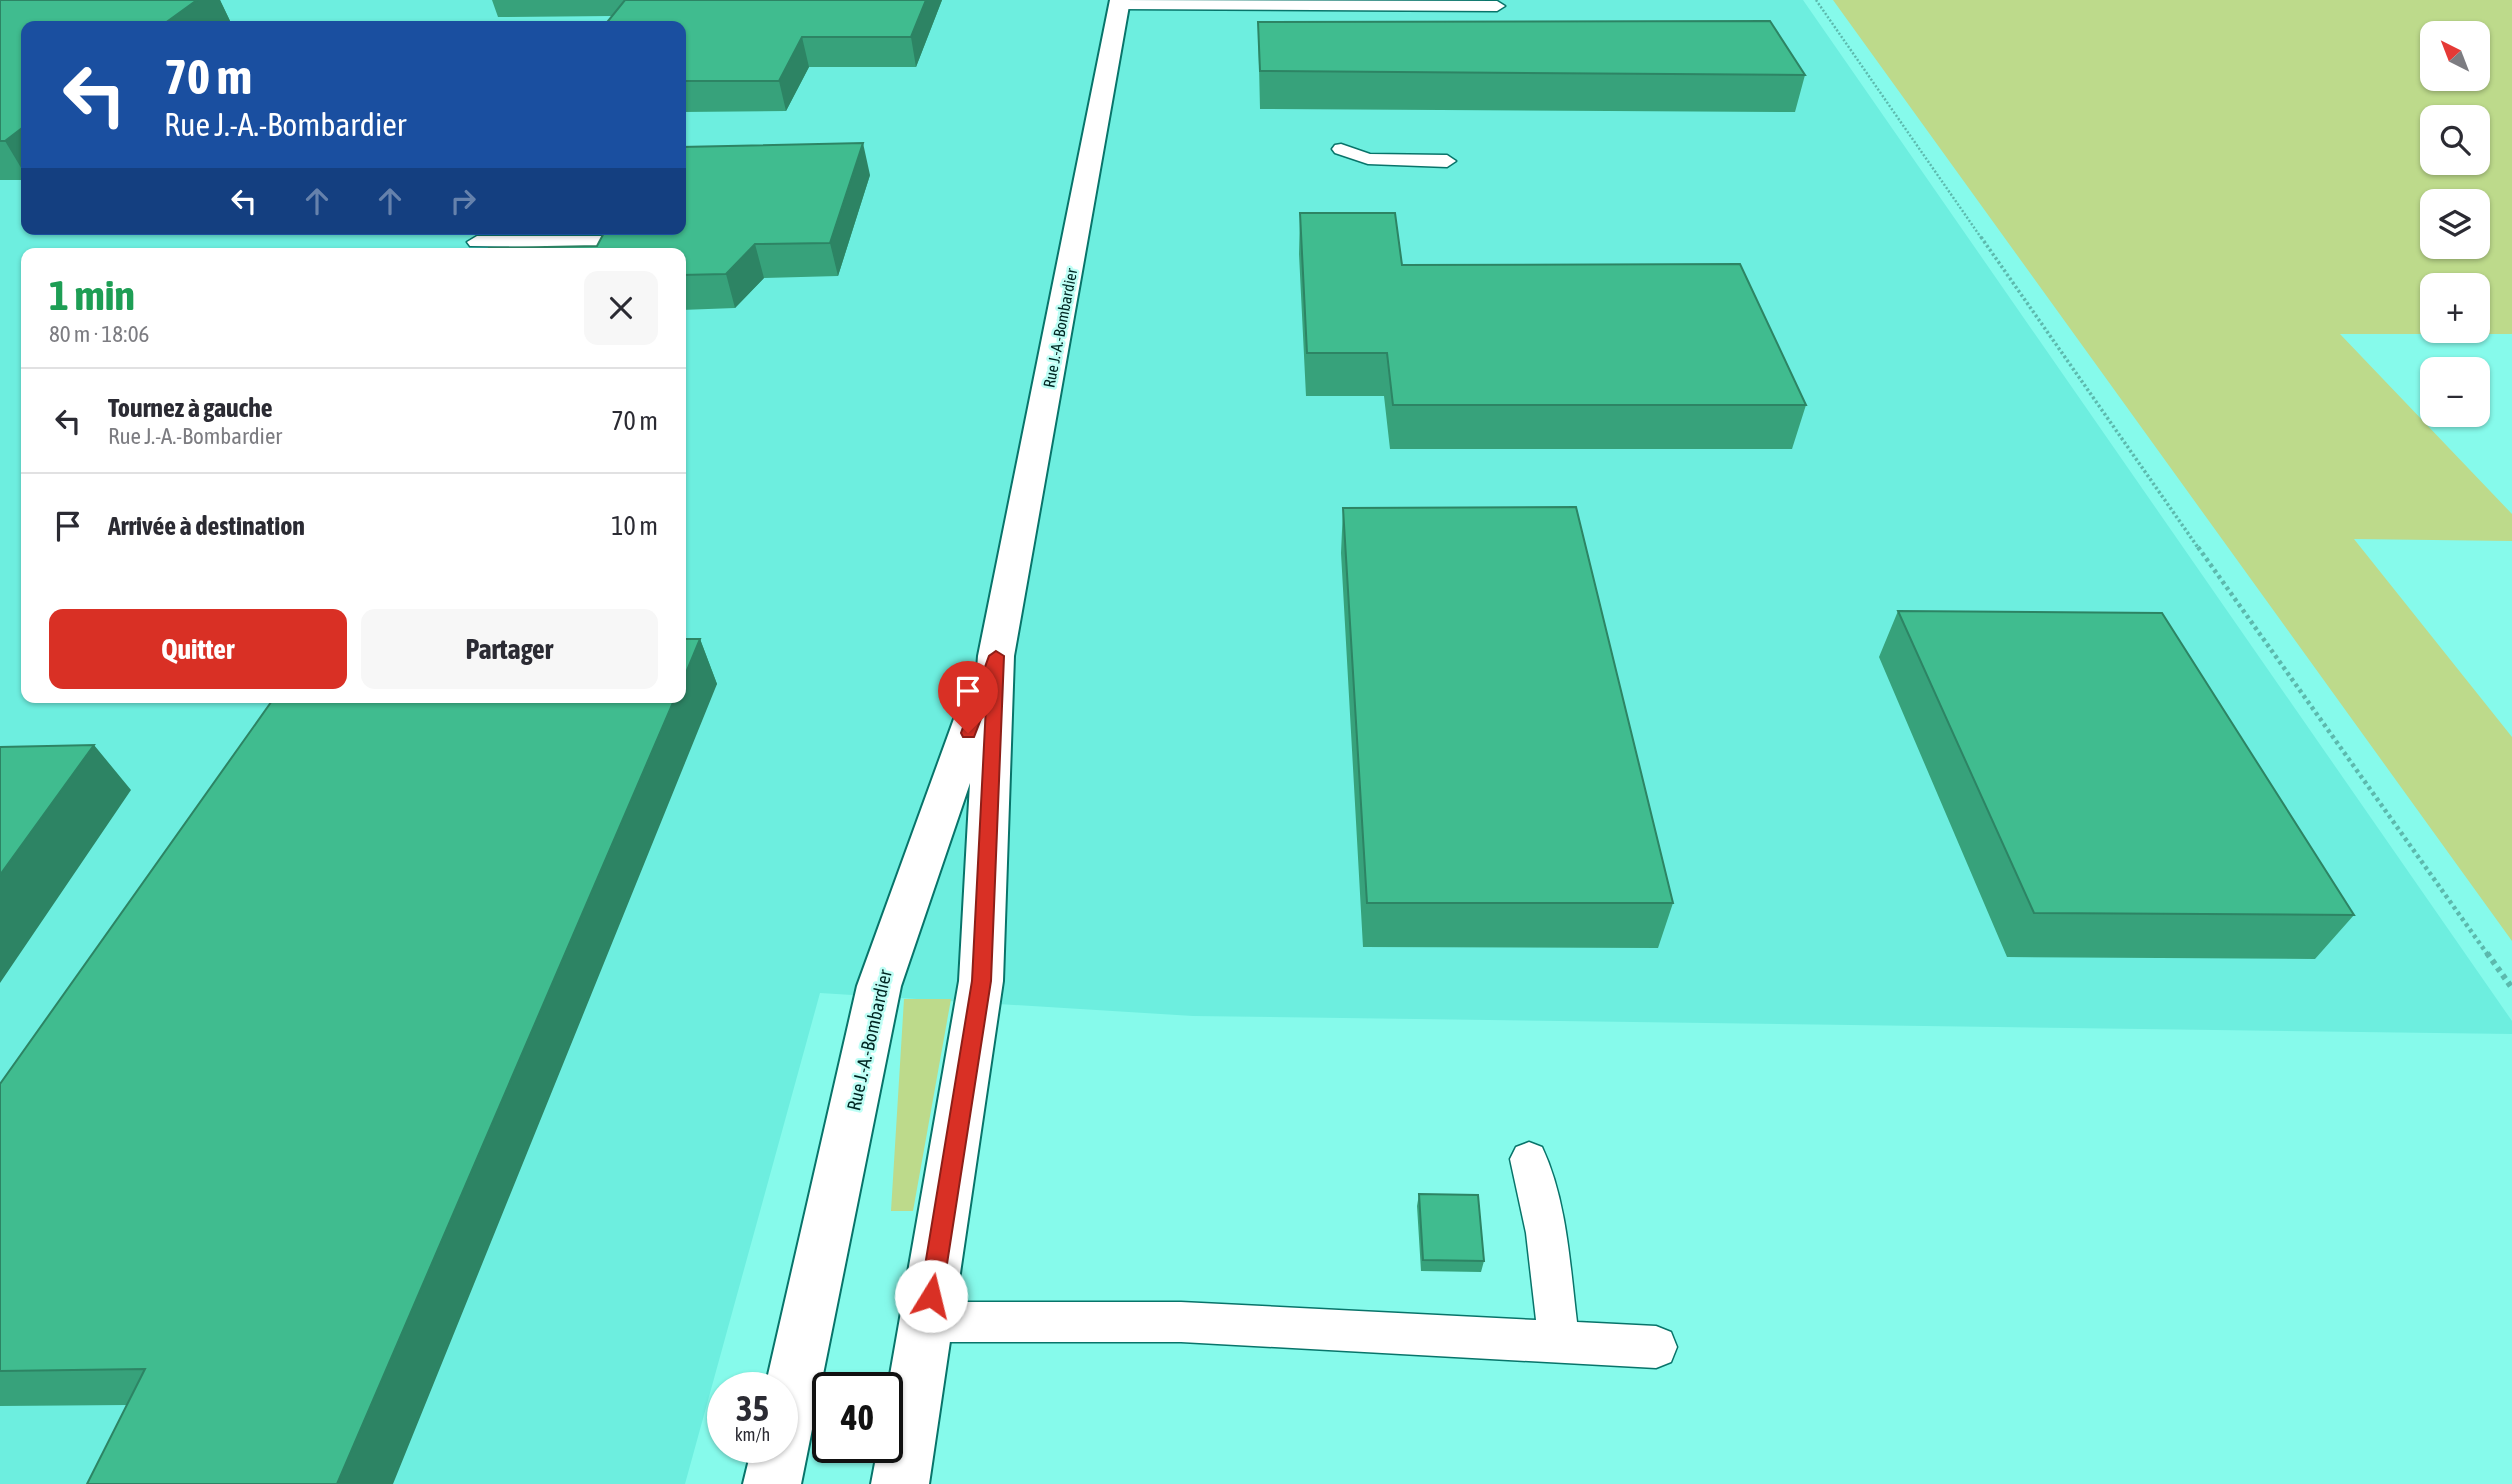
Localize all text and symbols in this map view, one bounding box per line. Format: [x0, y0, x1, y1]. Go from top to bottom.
north arrow [2420, 21, 2490, 91]
map controls [2420, 21, 2490, 427]
text: 70 m [164, 48, 252, 104]
icon: left [49, 49, 140, 140]
button: search [2420, 105, 2490, 175]
text: Rue J.-A.-Bombardier [164, 106, 406, 143]
icon: left [225, 182, 263, 220]
icon: ahead [298, 182, 336, 220]
icon: ahead [371, 182, 409, 220]
icon: right [444, 182, 482, 220]
button: layers [2420, 189, 2490, 259]
street label: Rue J.-A.-Bombardier [1040, 267, 1080, 389]
text: 1 min [49, 271, 135, 319]
button: close [584, 271, 658, 345]
button: + [2420, 273, 2490, 343]
text: 80 m · 18:06 [49, 321, 149, 347]
button: − [2420, 357, 2490, 427]
text: Tournez à gauche [108, 393, 273, 423]
icon: left [49, 402, 87, 440]
text: 70 m [611, 406, 658, 436]
text: Rue J.-A.-Bombardier [108, 423, 282, 449]
icon: arrive [49, 507, 87, 545]
text: Arrivée à destination [108, 511, 305, 541]
text: 10 m [611, 511, 658, 541]
button: Quitter [49, 609, 347, 689]
button: Partager [361, 609, 658, 689]
pin [938, 661, 998, 733]
icon: arrive [949, 672, 987, 710]
street label: Rue J.-A.-Bombardier [842, 967, 896, 1113]
position arrow [894, 1259, 968, 1333]
speed limit sign: 40 [812, 1372, 903, 1463]
text: 35 [736, 1388, 769, 1428]
text: km/h [735, 1424, 770, 1445]

